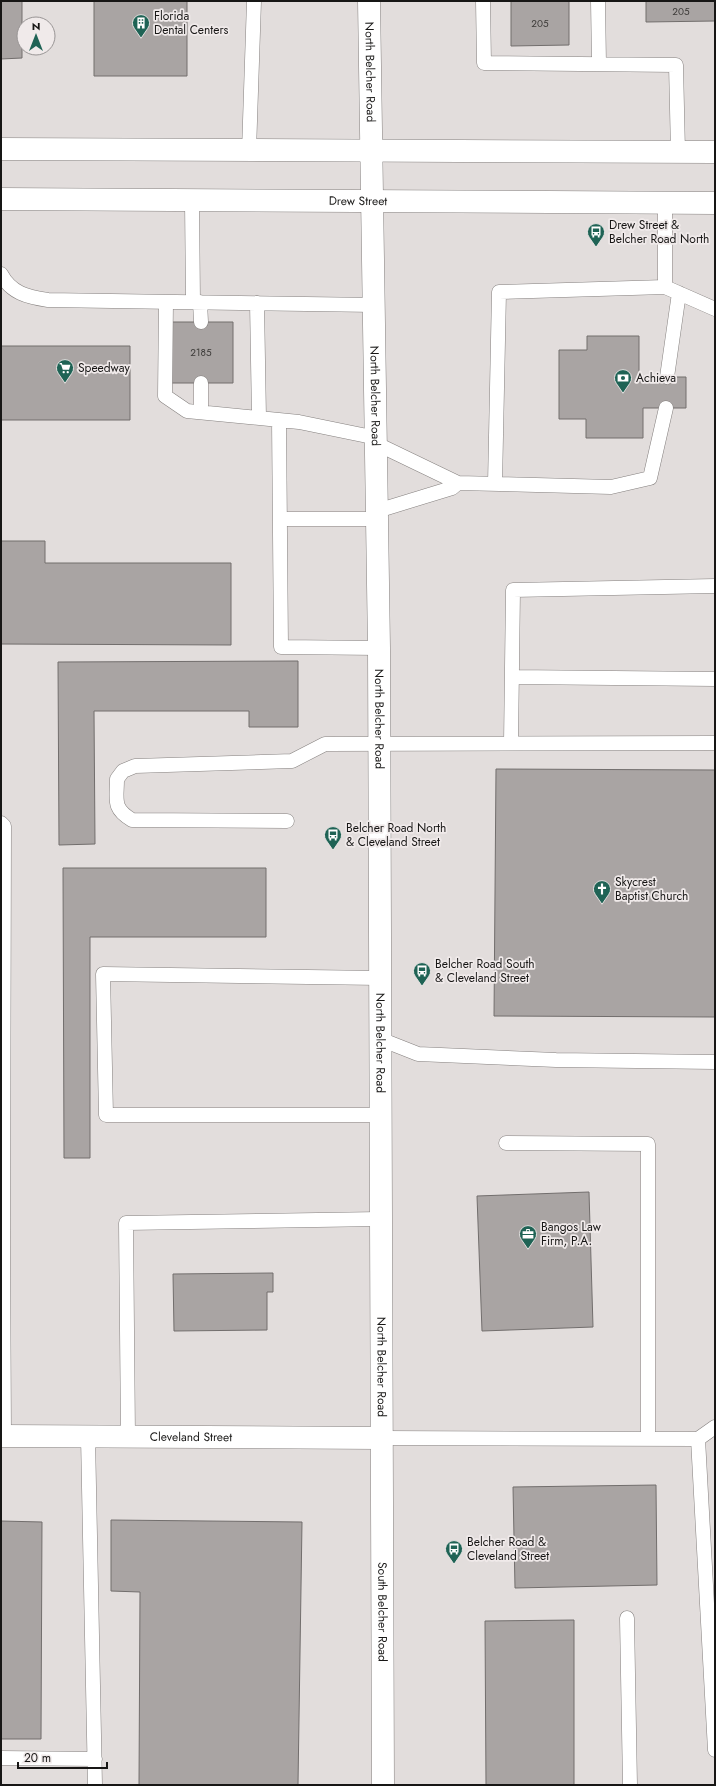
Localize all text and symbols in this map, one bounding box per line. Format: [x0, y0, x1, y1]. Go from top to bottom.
house number: 205 [672, 4, 690, 19]
place label: Florida Dental Centers [154, 7, 229, 39]
building icon: Florida Dental Centers [131, 13, 151, 38]
north arrow [16, 16, 56, 56]
house number: 205 [531, 16, 549, 31]
text: N [32, 18, 40, 34]
street label: North Belcher Road [360, 22, 380, 122]
street label: Drew Street [329, 192, 387, 210]
place label: Drew Street & Belcher Road North [609, 216, 709, 248]
bus stop icon: Drew Street & Belcher Road North [586, 222, 606, 247]
house number: 2185 [190, 345, 212, 360]
street label: North Belcher Road [365, 346, 385, 446]
supermarket icon: Speedway [55, 358, 75, 383]
place label: Speedway [78, 359, 130, 377]
bank icon: Achieva [613, 368, 633, 393]
place label: Achieva [636, 369, 676, 387]
street label: North Belcher Road [370, 669, 388, 769]
place label: Belcher Road North & Cleveland Street [346, 819, 446, 851]
bus stop icon: Belcher Road North & Cleveland Street [323, 825, 343, 850]
place label: Skycrest Baptist Church [615, 873, 688, 905]
church icon: Skycrest Baptist Church [592, 879, 612, 904]
place label: Belcher Road South & Cleveland Street [435, 955, 535, 987]
bus stop icon: Belcher Road South & Cleveland Street [412, 961, 432, 986]
street label: North Belcher Road [371, 993, 390, 1093]
place label: Bangos Law Firm, P.A. [541, 1218, 602, 1250]
office icon: Bangos Law Firm, P.A. [518, 1224, 538, 1249]
street label: North Belcher Road [372, 1317, 391, 1417]
street label: Cleveland Street [150, 1428, 232, 1446]
place label: Belcher Road & Cleveland Street [467, 1533, 549, 1565]
bus stop icon: Belcher Road & Cleveland Street [444, 1539, 464, 1564]
street label: South Belcher Road [373, 1562, 392, 1662]
scale bar [18, 1744, 107, 1770]
text: 20 m [24, 1749, 51, 1767]

